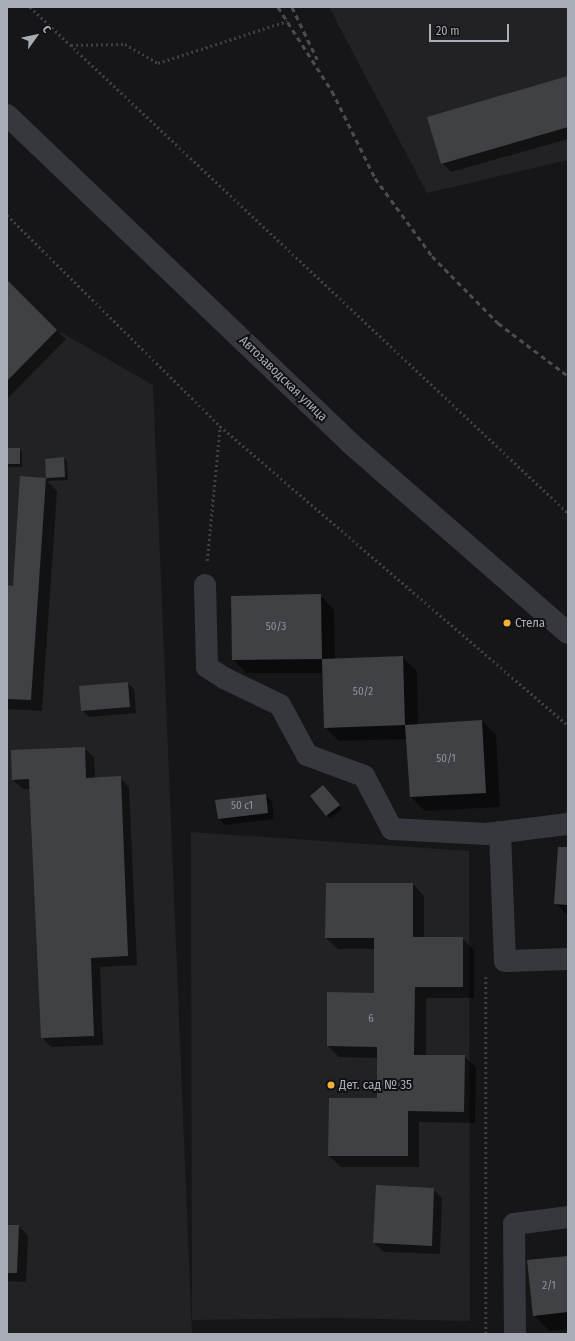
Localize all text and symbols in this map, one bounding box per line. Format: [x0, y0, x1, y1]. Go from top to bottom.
north arrow [16, 16, 56, 56]
scale bar [431, 16, 511, 42]
text: С [39, 23, 54, 35]
text: 20 m [436, 24, 460, 38]
street label: Автозаводская улица [236, 333, 330, 425]
place label: Стела [515, 615, 545, 631]
marker: Стела [502, 618, 512, 628]
house number: 50/3 [266, 620, 286, 634]
house number: 50/2 [353, 685, 373, 699]
house number: 50/1 [436, 752, 456, 766]
house number: 50 с1 [231, 799, 253, 813]
house number: 6 [368, 1012, 374, 1026]
place label: Дет. сад № 35 [339, 1077, 412, 1093]
marker: Дет. сад № 35 [326, 1080, 336, 1090]
house number: 2/1 [542, 1279, 556, 1293]

